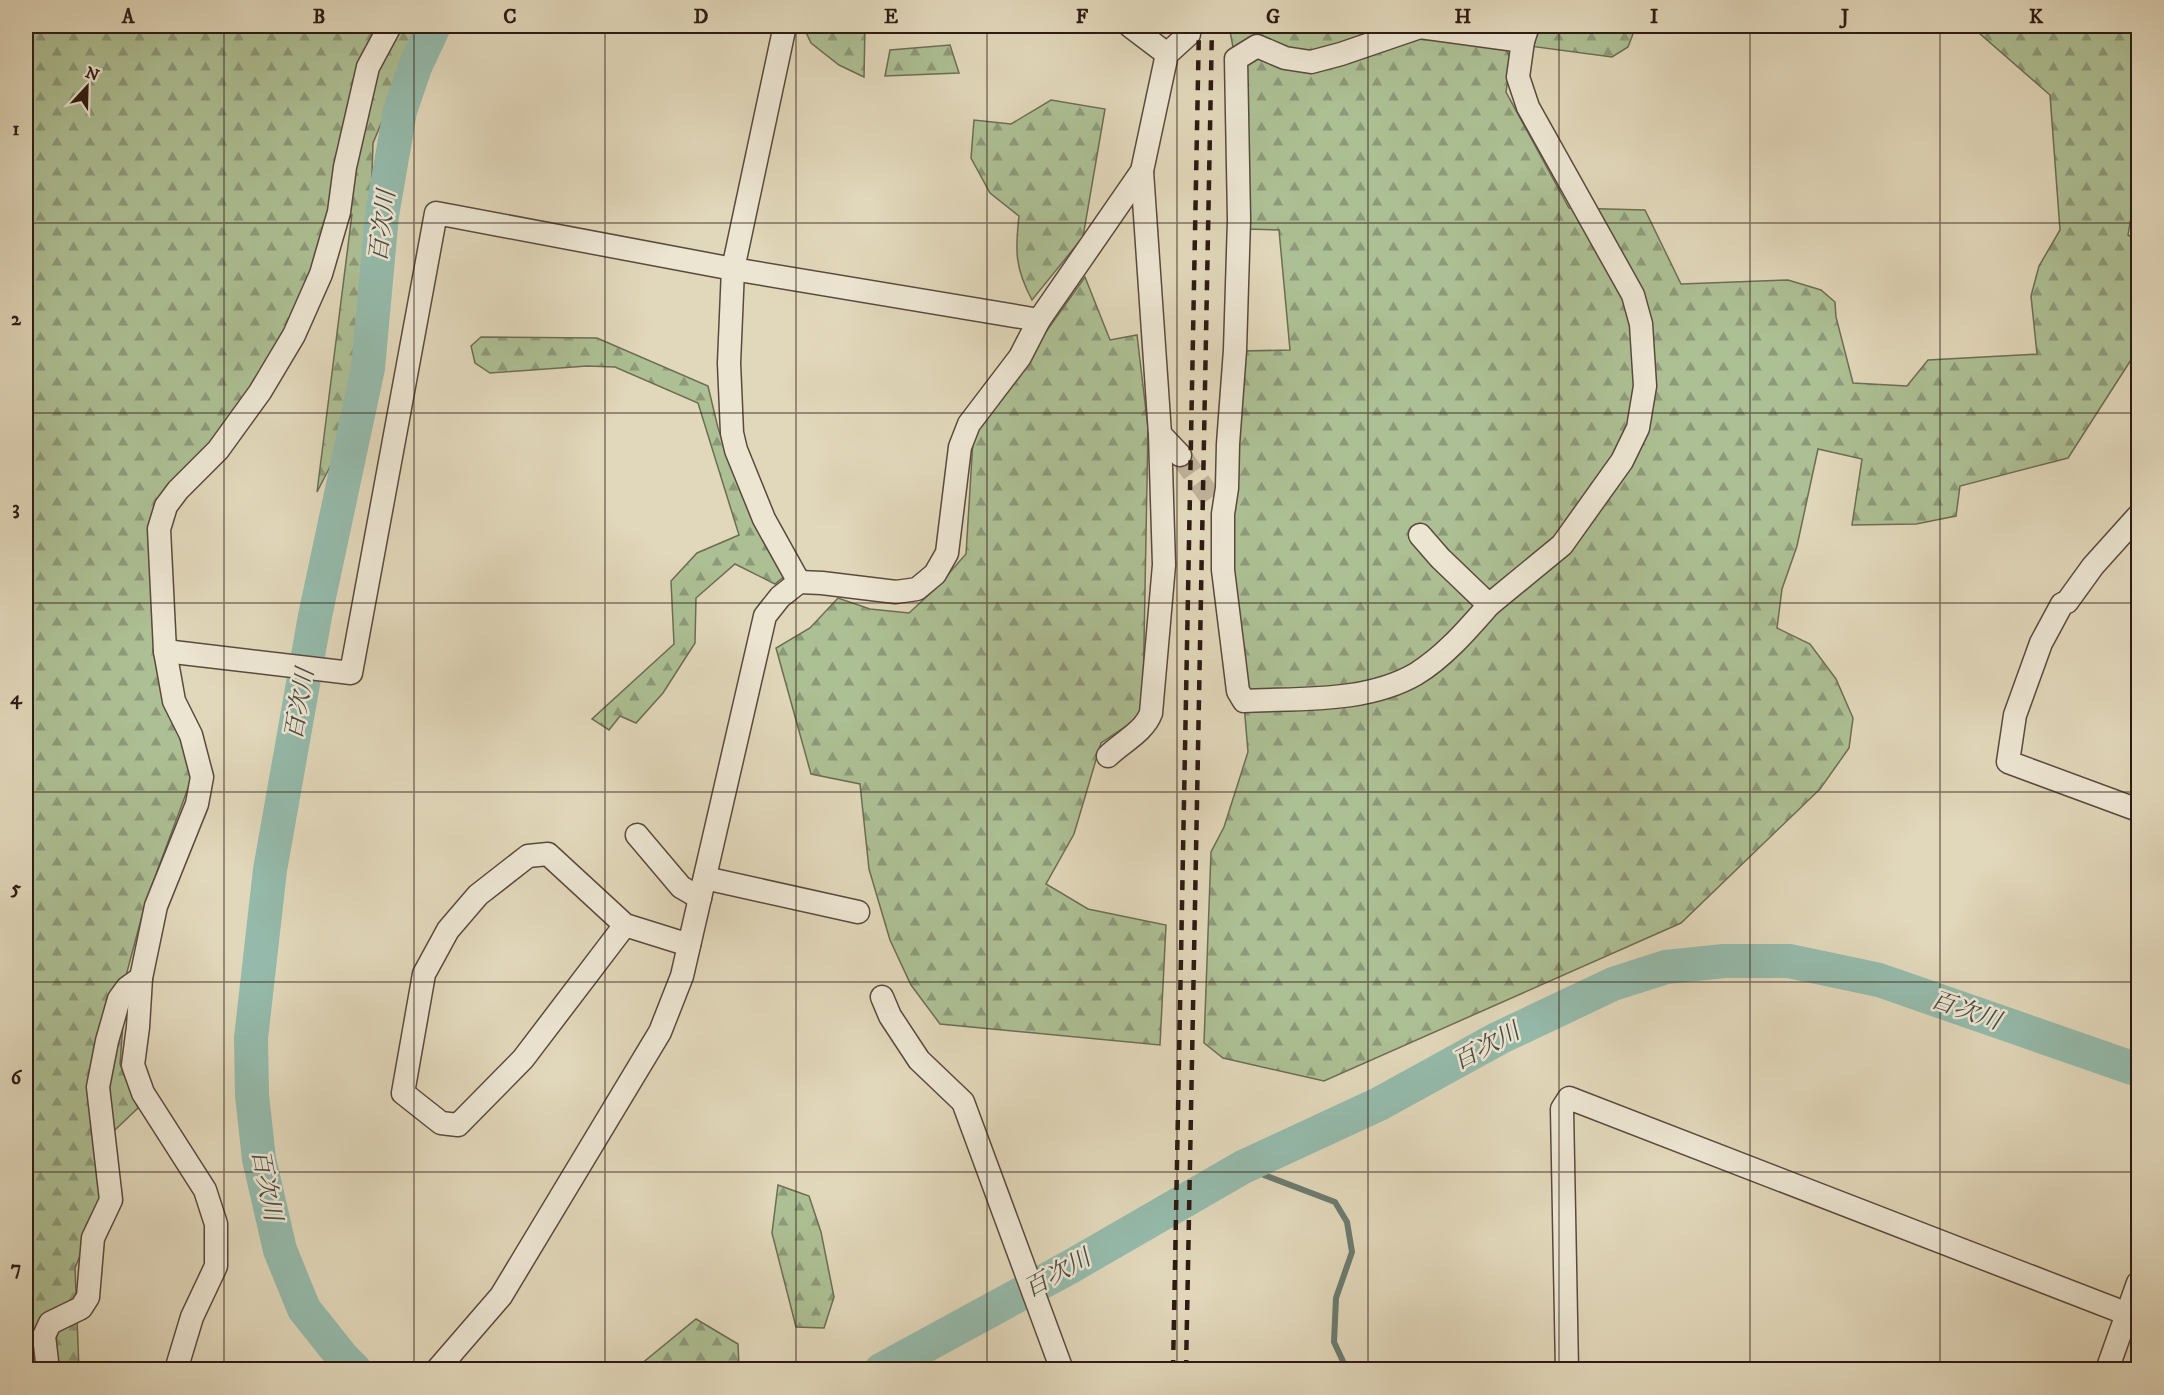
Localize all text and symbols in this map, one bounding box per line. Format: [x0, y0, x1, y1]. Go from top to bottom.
text: A [121, 5, 136, 30]
text: B [313, 5, 325, 30]
text: C [503, 5, 517, 30]
text: D [694, 5, 709, 30]
text: E [884, 5, 898, 30]
text: F [1076, 5, 1089, 30]
text: G [1266, 5, 1280, 30]
text: H [1455, 5, 1472, 30]
text: I [1650, 5, 1658, 30]
text: J [1839, 5, 1849, 30]
text: K [2029, 5, 2044, 30]
north arrow [57, 57, 117, 117]
text: N [82, 62, 102, 86]
text: 1 [12, 117, 20, 142]
water label: 百次川 [364, 186, 403, 264]
text: 2 [11, 307, 22, 332]
text: 3 [12, 496, 20, 521]
water label: 百次川 [279, 663, 322, 742]
text: 4 [10, 686, 23, 711]
text: 5 [10, 876, 21, 901]
water label: 百次川 [1927, 985, 2007, 1038]
water label: 百次川 [1448, 1015, 1528, 1077]
text: 6 [11, 1066, 23, 1091]
water label: 百次川 [244, 1147, 288, 1226]
water label: 百次川 [1019, 1242, 1099, 1304]
text: 7 [11, 1256, 21, 1281]

